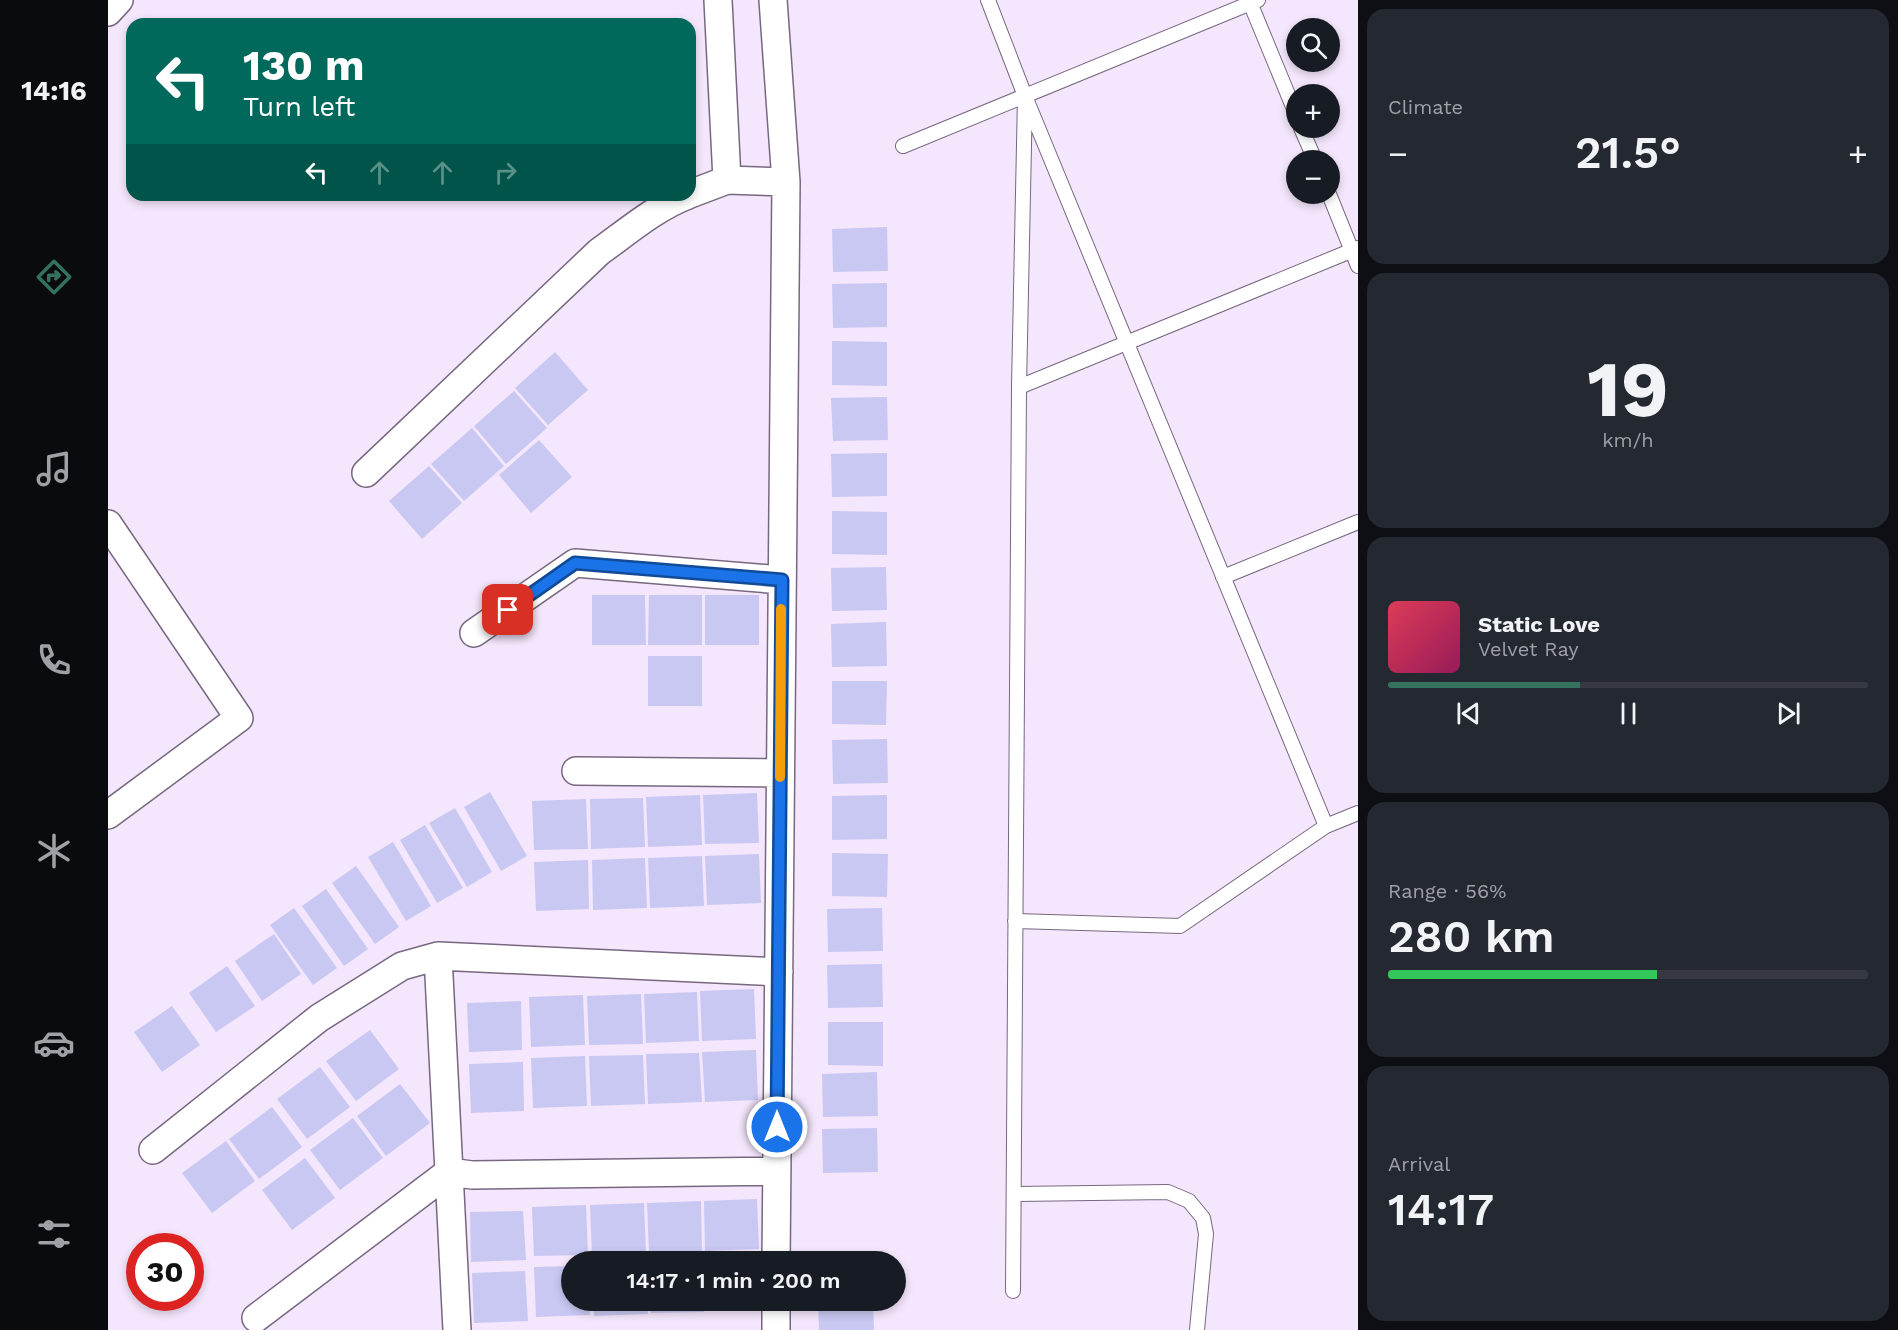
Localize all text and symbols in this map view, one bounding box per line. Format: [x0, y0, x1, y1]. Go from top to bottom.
map controls [1286, 18, 1340, 204]
button: search [1286, 18, 1340, 72]
text: 130 m [243, 41, 365, 90]
icon: left [144, 42, 222, 120]
text: 14:16 [21, 75, 87, 107]
button: + [1286, 84, 1340, 138]
text: Turn left [243, 91, 355, 123]
text: Climate [1388, 95, 1463, 119]
text: 21.5° [1575, 126, 1681, 179]
text: − [1388, 134, 1408, 173]
text: + [1848, 134, 1868, 173]
button: − [1286, 150, 1340, 204]
icon: left [300, 156, 333, 189]
icon: ahead [363, 156, 396, 189]
icon: ahead [426, 156, 459, 189]
icon: right [489, 156, 522, 189]
icon: directions [33, 256, 75, 298]
text: 19 [1587, 343, 1669, 435]
text: km/h [1602, 428, 1654, 452]
icon: music [33, 448, 75, 490]
pin [482, 584, 533, 635]
icon: arrive [491, 593, 524, 626]
text: Static Love [1478, 612, 1600, 637]
text: Velvet Ray [1478, 637, 1579, 661]
icon: phone [33, 639, 75, 681]
icon: previous [1452, 697, 1485, 730]
icon: pause [1612, 697, 1645, 730]
icon: next [1772, 697, 1805, 730]
icon: climate [33, 830, 75, 872]
text: Range · 56% [1388, 879, 1506, 903]
text: 280 km [1388, 910, 1555, 963]
icon: car [33, 1022, 75, 1064]
position arrow [745, 1095, 809, 1159]
text: Arrival [1388, 1152, 1450, 1176]
text: 14:17 [1388, 1183, 1494, 1236]
icon: filters [33, 1213, 75, 1255]
speed limit sign: 30 [126, 1233, 204, 1311]
text: 14:17 · 1 min · 200 m [626, 1268, 841, 1293]

